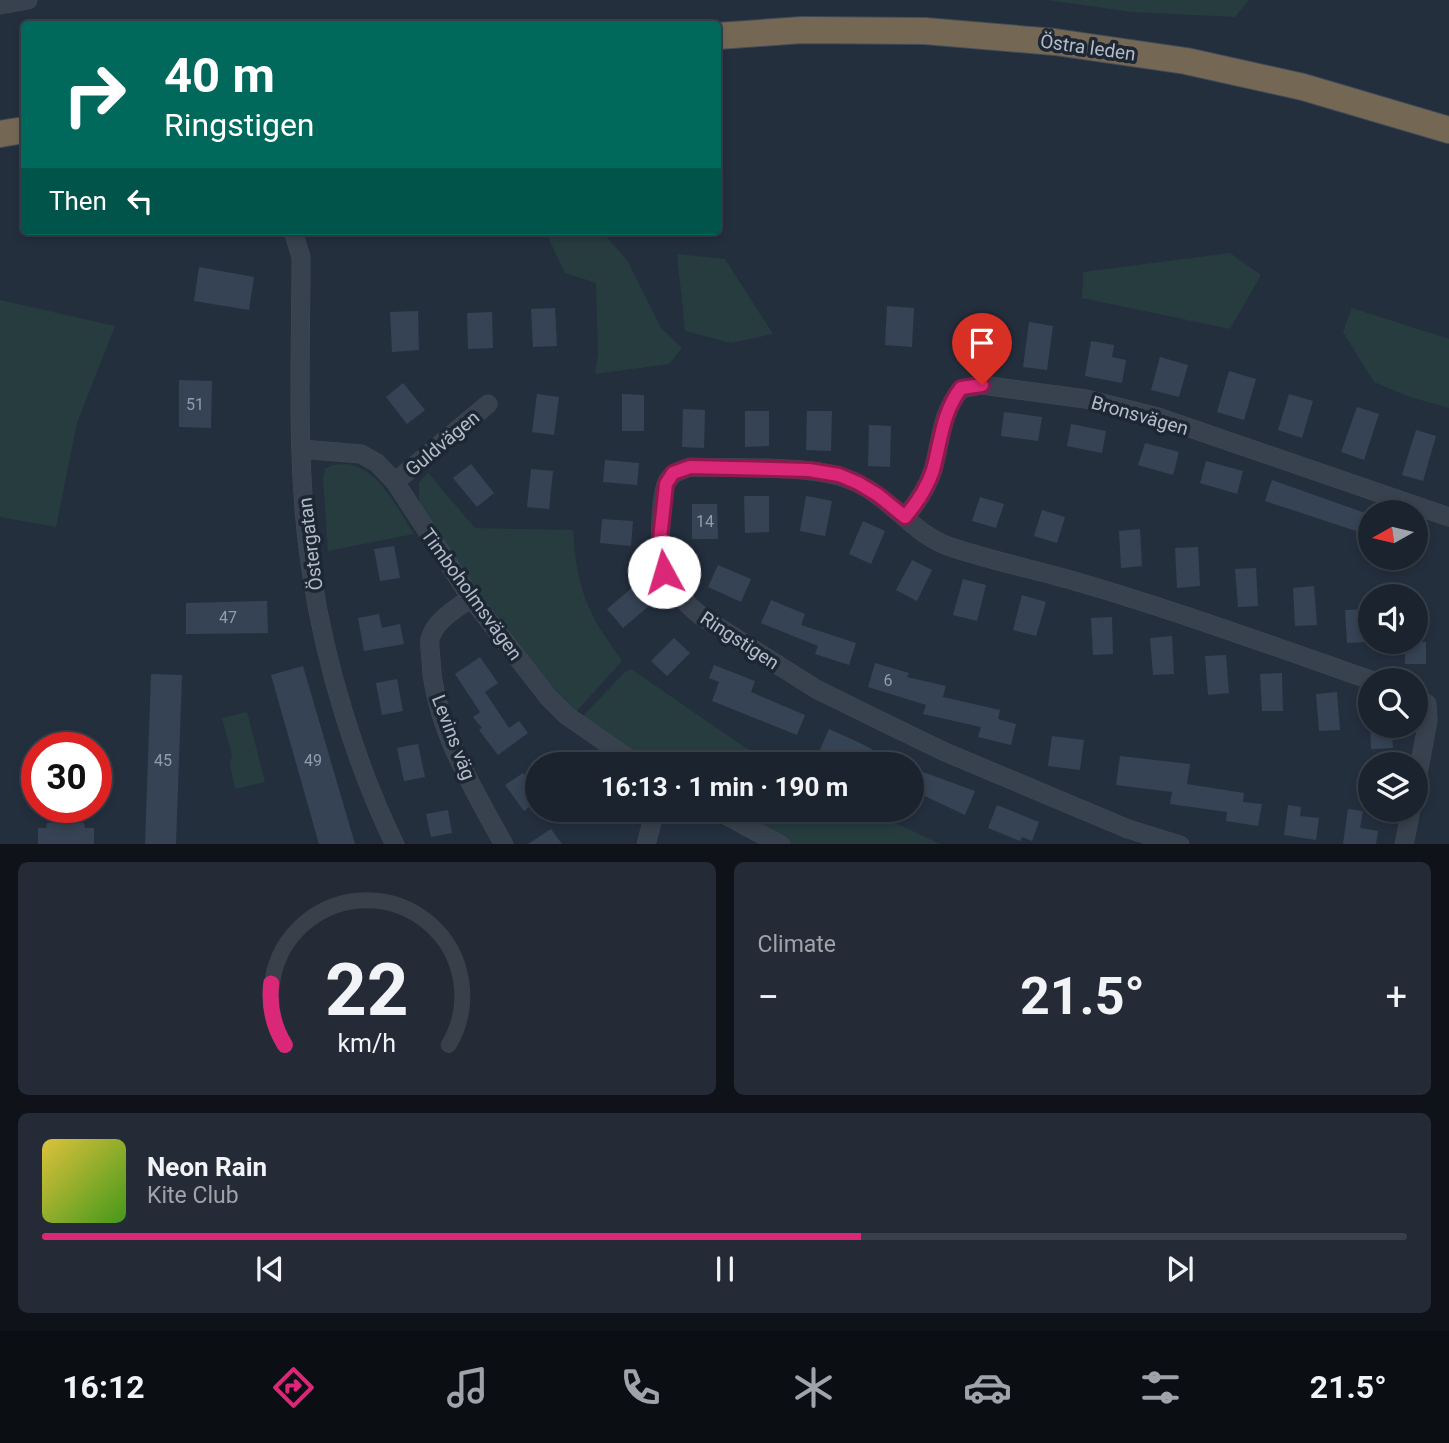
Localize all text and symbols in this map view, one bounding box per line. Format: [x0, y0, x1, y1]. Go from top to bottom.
street label: Östra leden [1039, 29, 1137, 66]
text: 40 m [164, 47, 275, 104]
icon: right [49, 49, 140, 140]
text: Ringstigen [164, 106, 315, 144]
icon: left [121, 182, 159, 220]
text: Then [49, 186, 107, 216]
pin [952, 313, 1012, 385]
icon: arrive [963, 324, 1001, 362]
street label: Bronsvägen [1089, 391, 1191, 440]
house number: 51 [186, 395, 204, 414]
street label: Guldvägen [401, 406, 484, 481]
street label: Östergatan [293, 496, 328, 592]
north arrow [1358, 500, 1428, 570]
map controls [1358, 500, 1428, 822]
house number: 14 [696, 512, 714, 531]
street label: Timboholmsvägen [416, 524, 527, 665]
position arrow [627, 535, 701, 609]
button: sound [1358, 584, 1428, 654]
street label: Ringstigen [696, 606, 783, 674]
house number: 47 [219, 608, 237, 627]
button: search [1358, 668, 1428, 738]
house number: 6 [884, 671, 893, 690]
street label: Levins väg [427, 691, 480, 783]
speed limit sign: 30 [21, 732, 112, 823]
house number: 45 [154, 751, 172, 770]
house number: 49 [304, 751, 322, 770]
button: layers [1358, 752, 1428, 822]
text: 16:13 · 1 min · 190 m [601, 772, 848, 802]
text: Climate [758, 931, 836, 958]
text: 22 [325, 947, 409, 1033]
text: 21.5° [1020, 966, 1145, 1027]
text: − [758, 975, 779, 1019]
text: + [1385, 975, 1407, 1019]
text: km/h [337, 1028, 396, 1057]
text: Neon Rain [147, 1152, 267, 1182]
text: Kite Club [147, 1182, 239, 1209]
icon: previous [251, 1250, 289, 1288]
icon: pause [706, 1250, 744, 1288]
icon: next [1161, 1250, 1199, 1288]
icon: directions [269, 1363, 318, 1412]
icon: music [443, 1363, 492, 1412]
icon: phone [616, 1363, 665, 1412]
icon: climate [789, 1363, 838, 1412]
icon: car [963, 1363, 1012, 1412]
icon: filters [1136, 1363, 1185, 1412]
text: 16:12 [62, 1368, 145, 1406]
text: 21.5° [1310, 1368, 1387, 1406]

